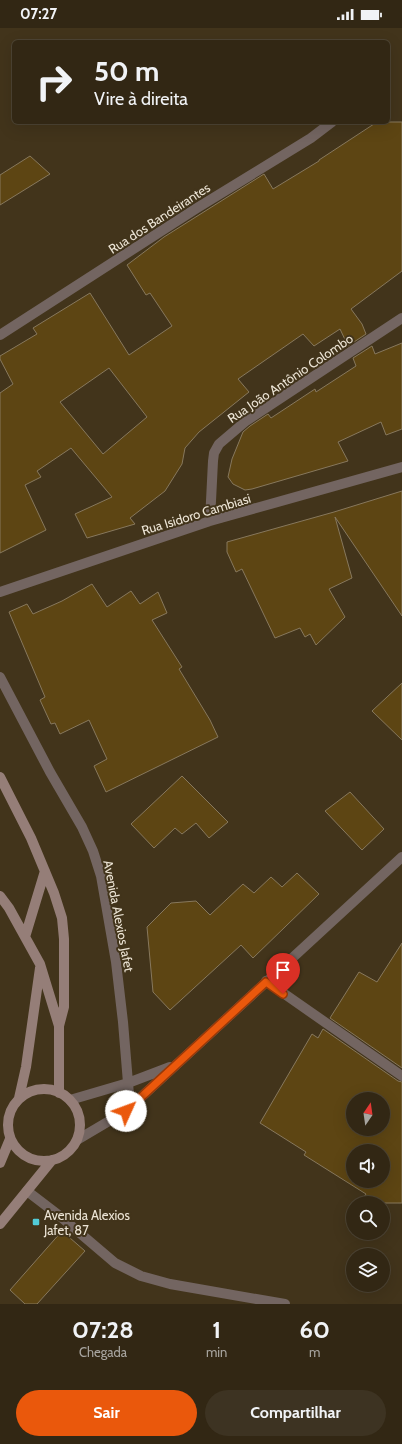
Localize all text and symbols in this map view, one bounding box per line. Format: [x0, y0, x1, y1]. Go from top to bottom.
text: 07:27 [20, 5, 57, 23]
text: 50 m [94, 54, 159, 88]
icon: right [28, 56, 80, 108]
text: Vire à direita [94, 88, 188, 110]
street label: Rua dos Bandeirantes [105, 179, 213, 257]
street label: Rua João Antônio Colombo [224, 330, 356, 426]
street label: Rua Isidoro Cambiasi [139, 490, 253, 538]
street label: Avenida Alexios Jafet [100, 859, 138, 974]
pin [266, 953, 300, 994]
icon: arrive [272, 959, 294, 981]
position arrow [105, 1090, 147, 1132]
north arrow [346, 1092, 390, 1136]
map controls [346, 1092, 390, 1292]
button: sound [346, 1144, 390, 1188]
button: search [346, 1196, 390, 1240]
place label: Avenida Alexios Jafet, 87 [43, 1207, 130, 1238]
marker: Avenida Alexios Jafet, 87 [31, 1217, 41, 1227]
button: layers [346, 1248, 390, 1292]
text: 07:28 [72, 1315, 134, 1344]
text: 1 [212, 1315, 221, 1344]
text: 60 [299, 1315, 330, 1344]
text: Chegada [79, 1344, 127, 1360]
text: min [206, 1344, 227, 1360]
text: m [309, 1344, 320, 1360]
button: Sair [16, 1390, 197, 1436]
button: Compartilhar [205, 1390, 386, 1436]

